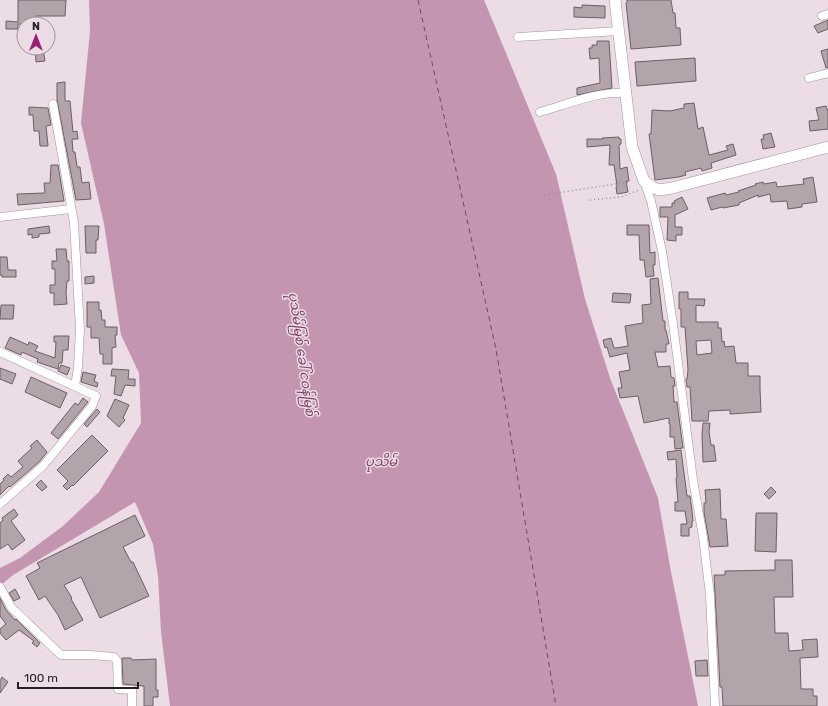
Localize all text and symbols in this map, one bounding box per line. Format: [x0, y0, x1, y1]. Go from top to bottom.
north arrow [16, 16, 56, 56]
text: N [32, 20, 40, 33]
water label: ပုသိမ်မြစ် ခေါ် ငဝန်မြစ် [282, 291, 320, 419]
water label: ပုသိမ် [365, 452, 399, 473]
scale bar [18, 664, 138, 690]
text: 100 m [24, 671, 58, 685]

